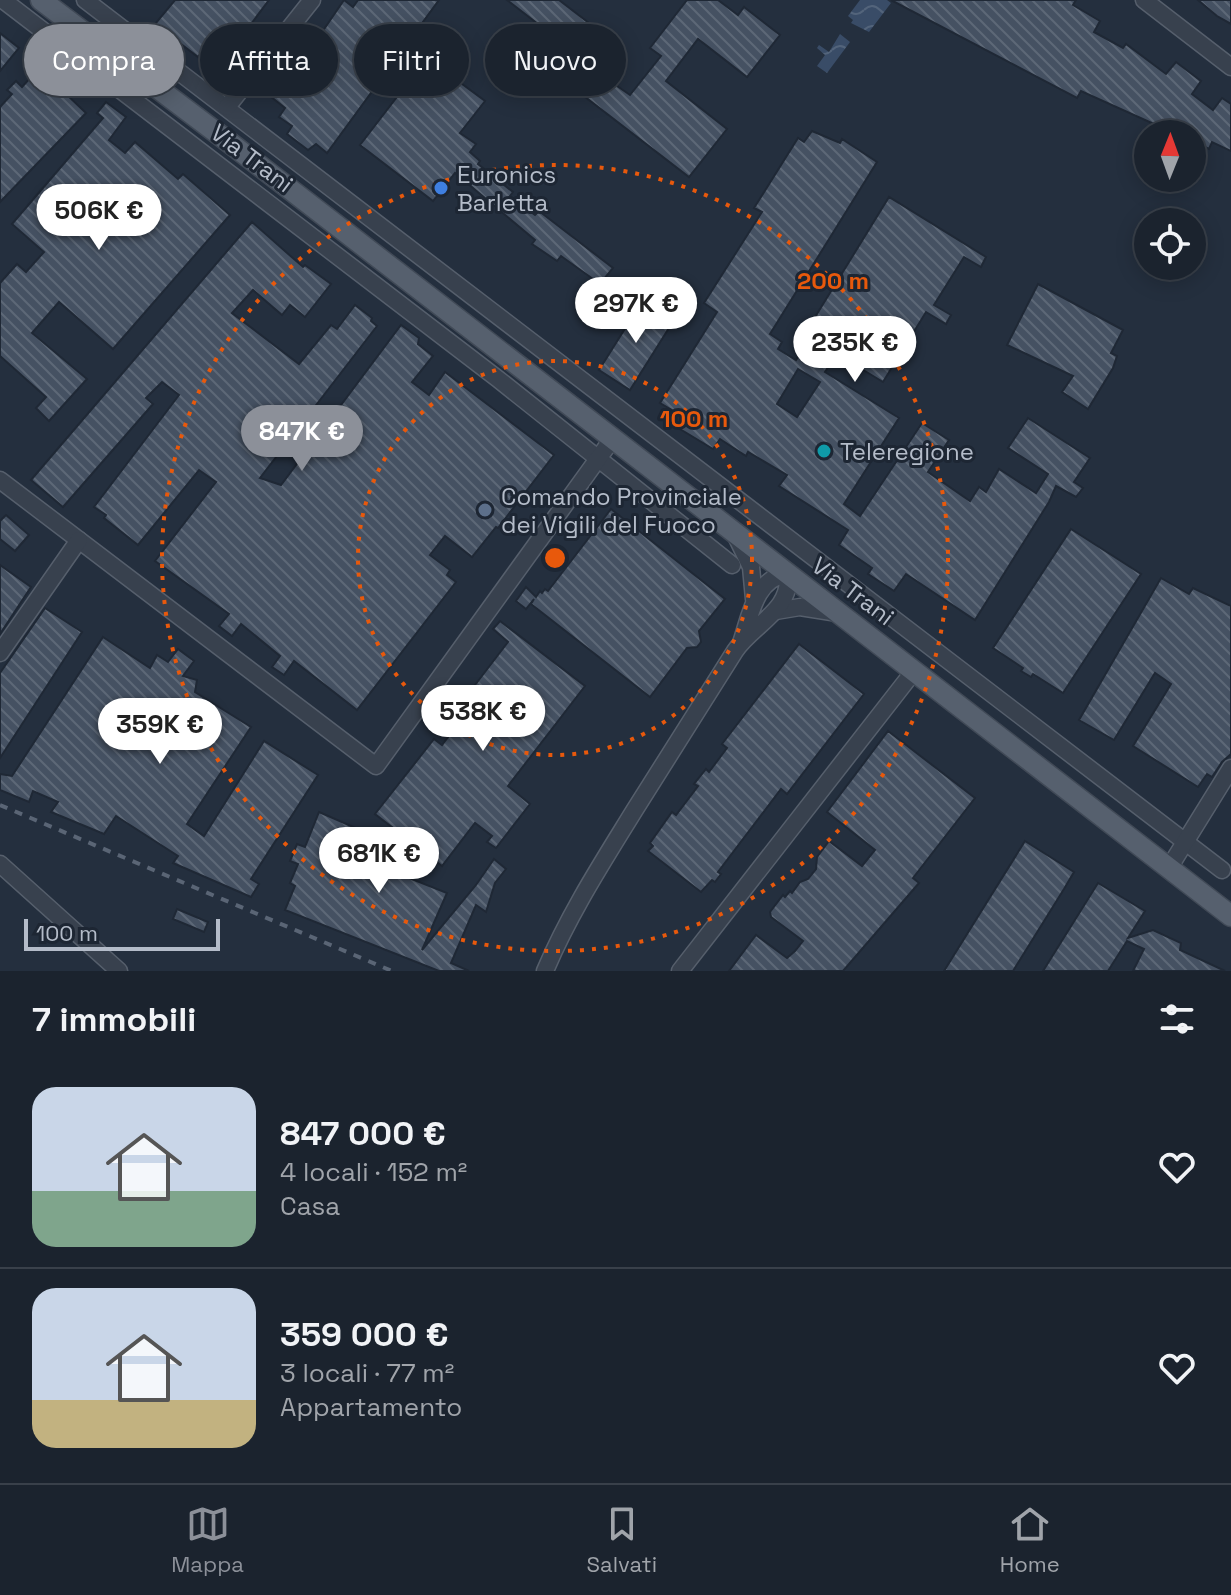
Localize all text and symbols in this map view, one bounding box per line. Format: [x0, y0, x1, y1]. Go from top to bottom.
chip: Compra [24, 24, 184, 96]
chip: Affitta [200, 24, 338, 96]
chip: Filtri [354, 24, 469, 96]
chip: Nuovo [485, 24, 626, 96]
street label: Via Trani [205, 117, 299, 199]
north arrow [1134, 120, 1206, 192]
map controls [1134, 120, 1206, 280]
place label: Euronics Barletta [457, 159, 556, 218]
marker: Euronics Barletta [432, 179, 450, 197]
pin: 506K € [34, 184, 164, 252]
text: 506K € [54, 193, 144, 227]
button: locate [1134, 208, 1206, 280]
text: 200 m [797, 265, 869, 296]
pin: 297K € [571, 277, 701, 345]
text: 297K € [593, 286, 679, 320]
pin: 235K € [790, 316, 920, 384]
text: 235K € [811, 325, 899, 359]
text: 100 m [660, 403, 728, 434]
pin: 847K € [237, 405, 367, 473]
text: 847K € [259, 414, 345, 448]
place label: Teleregione [840, 436, 974, 467]
marker: Teleregione [815, 442, 833, 460]
place label: Comando Provinciale dei Vigili del Fuoco [501, 481, 742, 540]
marker: Comando Provinciale dei Vigili del Fuoco [476, 501, 494, 519]
centre of rings [541, 544, 569, 572]
street label: Via Trani [806, 550, 900, 632]
pin: 538K € [418, 685, 548, 753]
text: 538K € [439, 694, 527, 728]
pin: 359K € [95, 698, 225, 766]
text: 359K € [116, 707, 204, 741]
pin: 681K € [314, 827, 444, 895]
text: 681K € [337, 836, 421, 870]
scale bar [24, 915, 220, 951]
text: 100 m [36, 919, 98, 947]
icon: filters [1155, 997, 1199, 1041]
text: 7 immobili [32, 998, 196, 1041]
text: 847 000 € [280, 1112, 446, 1155]
icon: home [96, 1119, 192, 1215]
icon: heart [1155, 1145, 1199, 1189]
text: 4 locali · 152 m² [280, 1155, 467, 1189]
text: Casa [280, 1189, 340, 1223]
text: 359 000 € [280, 1313, 449, 1356]
icon: home [96, 1320, 192, 1416]
icon: heart [1155, 1346, 1199, 1390]
text: 3 locali · 77 m² [280, 1356, 454, 1390]
text: Appartamento [280, 1390, 462, 1424]
tab: Mappa [171, 1502, 244, 1578]
tab: Salvati [587, 1502, 657, 1578]
tab: Home [1000, 1502, 1060, 1578]

